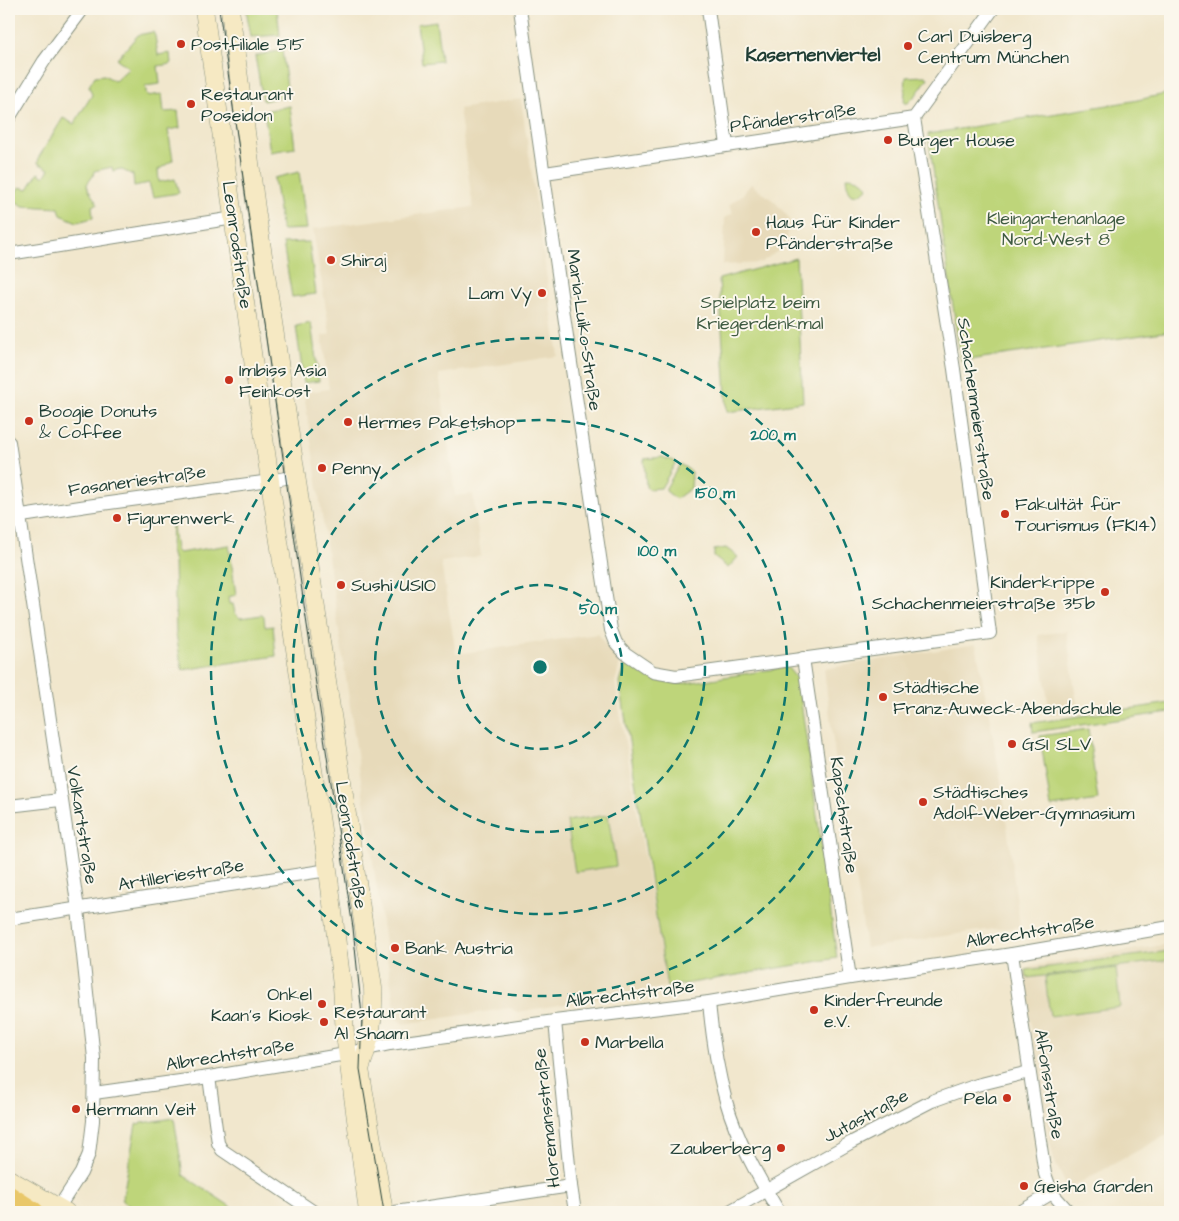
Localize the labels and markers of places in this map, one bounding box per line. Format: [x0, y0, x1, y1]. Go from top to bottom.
place label: Carl Duisberg Centrum München [918, 24, 1069, 70]
place label: Postfiliale 515 [191, 32, 305, 57]
marker: Postfiliale 515 [175, 38, 187, 50]
marker: Carl Duisberg Centrum München [902, 40, 914, 52]
place label: Restaurant Poseidon [201, 82, 294, 128]
marker: Restaurant Poseidon [185, 98, 197, 110]
place label: Burger House [898, 128, 1015, 154]
marker: Burger House [882, 134, 894, 146]
place label: Haus für Kinder Pfänderstraße [766, 210, 900, 256]
marker: Haus für Kinder Pfänderstraße [750, 226, 762, 238]
place label: Shiraj [341, 248, 387, 273]
marker: Shiraj [325, 254, 337, 266]
place label: Lam Vy [468, 281, 532, 307]
marker: Lam Vy [536, 287, 548, 299]
place label: Imbiss Asia Feinkost [239, 358, 326, 404]
marker: Imbiss Asia Feinkost [223, 374, 235, 386]
place label: Boogie Donuts & Coffee [39, 399, 157, 445]
place label: Hermes Paketshop [358, 410, 515, 435]
marker: Boogie Donuts & Coffee [23, 415, 35, 427]
marker: Hermes Paketshop [342, 416, 354, 428]
place label: Penny [332, 456, 381, 482]
marker: Penny [316, 462, 328, 474]
place label: Fakultät für Tourismus (FK14) [1015, 492, 1156, 538]
place label: Figurenwerk [127, 506, 235, 532]
marker: Fakultät für Tourismus (FK14) [999, 508, 1011, 520]
marker: Figurenwerk [111, 512, 123, 524]
place label: Kinderkrippe Schachenmeierstraße 35b [872, 570, 1095, 616]
place label: Sushi USIO [351, 573, 436, 598]
marker: Sushi USIO [335, 579, 347, 591]
marker: Kinderkrippe Schachenmeierstraße 35b [1099, 586, 1111, 598]
centre of rings [531, 658, 549, 676]
place label: Städtische Franz-Auweck-Abendschule [893, 675, 1122, 721]
marker: Städtische Franz-Auweck-Abendschule [877, 691, 889, 703]
place label: GSI SLV [1022, 732, 1091, 757]
marker: GSI SLV [1006, 738, 1018, 750]
place label: Städtisches Adolf-Weber-Gymnasium [933, 780, 1134, 827]
marker: Städtisches Adolf-Weber-Gymnasium [917, 796, 929, 808]
place label: Bank Austria [405, 936, 513, 961]
marker: Bank Austria [389, 942, 401, 954]
place label: Onkel Kaan's Kiosk [211, 982, 312, 1028]
place label: Kinderfreunde e.V. [824, 988, 943, 1034]
marker: Onkel Kaan's Kiosk [316, 998, 328, 1010]
place label: Restaurant Al Shaam [334, 1000, 427, 1046]
marker: Kinderfreunde e.V. [808, 1004, 820, 1016]
marker: Restaurant Al Shaam [318, 1016, 330, 1028]
place label: Marbella [595, 1030, 664, 1055]
marker: Marbella [579, 1036, 591, 1048]
place label: Pela [964, 1086, 997, 1111]
marker: Pela [1001, 1092, 1013, 1104]
place label: Hermann Veit [86, 1097, 197, 1122]
marker: Hermann Veit [70, 1103, 82, 1115]
place label: Zauberberg [670, 1136, 771, 1162]
marker: Zauberberg [775, 1142, 787, 1154]
place label: Geisha Garden [1034, 1174, 1153, 1199]
marker: Geisha Garden [1018, 1180, 1030, 1192]

